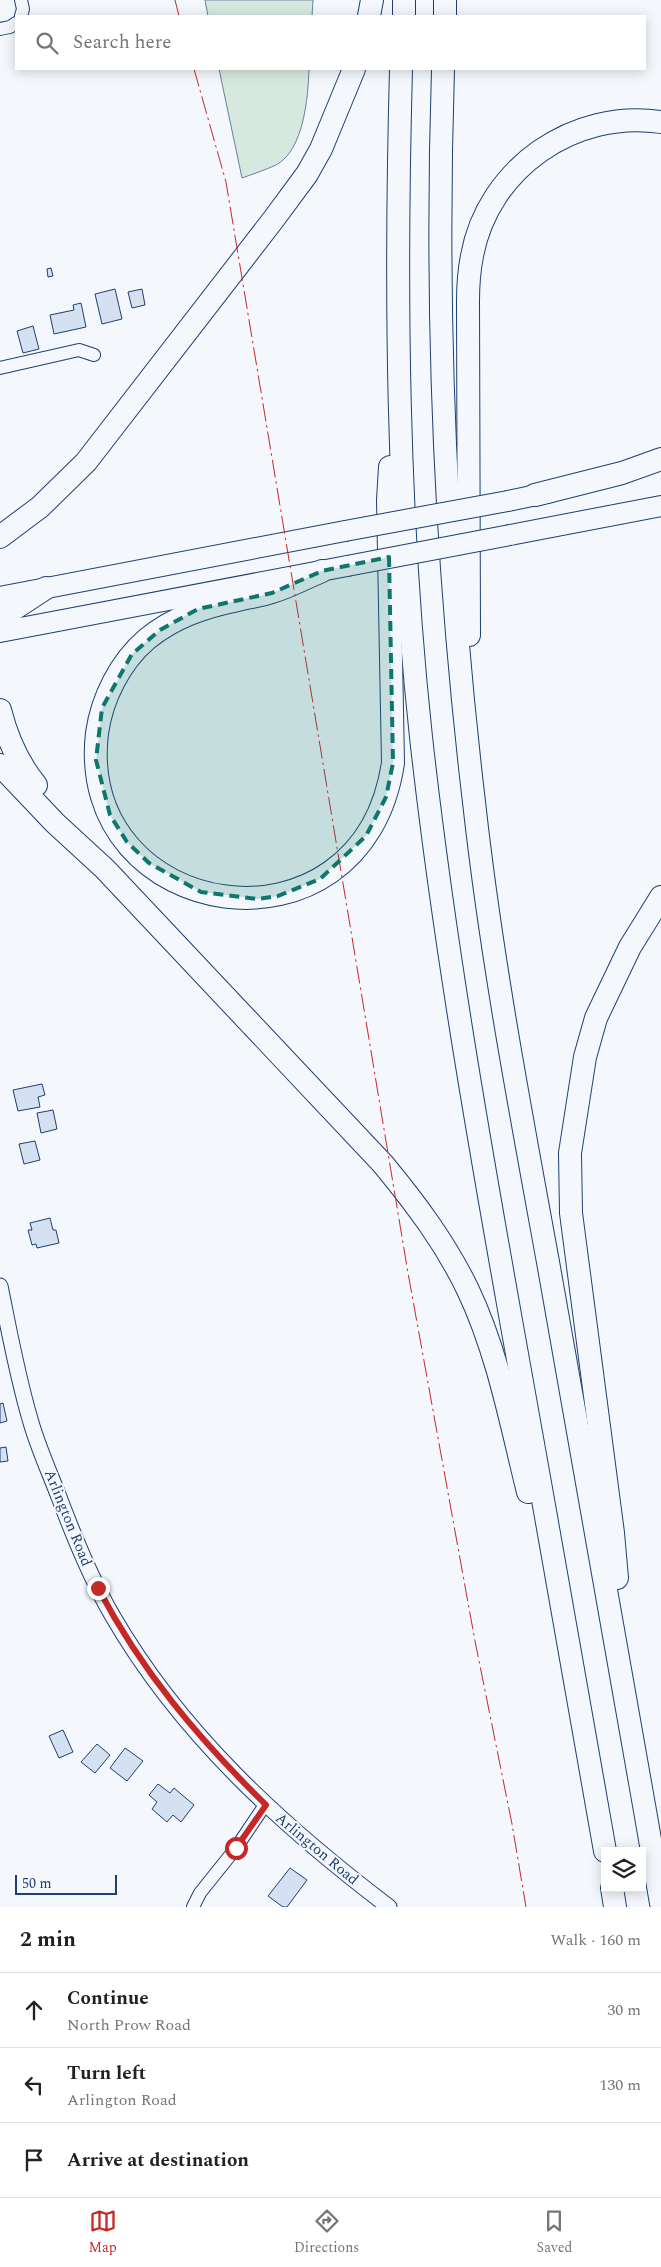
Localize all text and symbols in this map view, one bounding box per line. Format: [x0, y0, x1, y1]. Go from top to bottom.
search box [15, 15, 646, 70]
text: Search here [73, 28, 172, 57]
icon: search [33, 29, 61, 57]
street label: Arlington Road [38, 1466, 98, 1570]
route end [87, 1577, 110, 1600]
street label: Arlington Road [270, 1807, 364, 1891]
route start [225, 1837, 248, 1860]
map controls [601, 1847, 646, 1892]
button: layers [601, 1847, 646, 1892]
scale bar [15, 1872, 118, 1895]
text: 50 m [22, 1873, 52, 1894]
text: 2 min [20, 1924, 76, 1956]
text: Walk · 160 m [550, 1928, 641, 1952]
text: Continue [67, 1984, 149, 2013]
icon: ahead [20, 1996, 48, 2024]
text: 30 m [607, 1998, 641, 2022]
text: North Prow Road [67, 2013, 191, 2037]
text: Turn left [67, 2059, 146, 2088]
icon: left [20, 2071, 48, 2099]
text: 130 m [599, 2073, 641, 2097]
text: Arlington Road [67, 2088, 177, 2112]
icon: arrive [20, 2146, 48, 2174]
text: Arrive at destination [67, 2146, 249, 2175]
tab: Map [89, 2207, 117, 2258]
tab: Directions [294, 2207, 359, 2258]
tab: Saved [537, 2207, 572, 2258]

